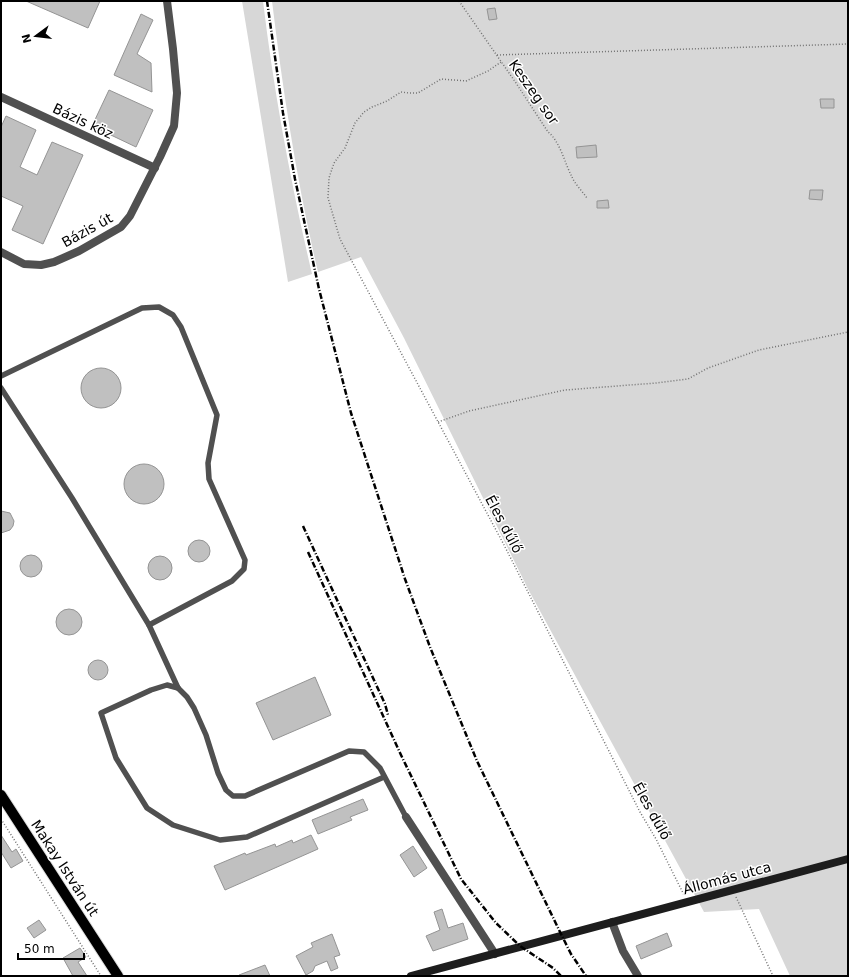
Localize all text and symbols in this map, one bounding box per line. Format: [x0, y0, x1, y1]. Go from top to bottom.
north arrow [16, 16, 56, 56]
text: N [19, 32, 34, 45]
street label: Keszeg sor [506, 57, 562, 128]
street label: Bázis köz [50, 100, 116, 142]
street label: Bázis út [59, 209, 116, 250]
street label: Éles dűlő [482, 492, 526, 556]
street label: Éles dűlő [630, 779, 674, 843]
street label: Makay István út [28, 817, 102, 919]
street label: Állomás utca [681, 859, 773, 897]
scale bar [18, 935, 84, 961]
text: 50 m [24, 942, 55, 956]

